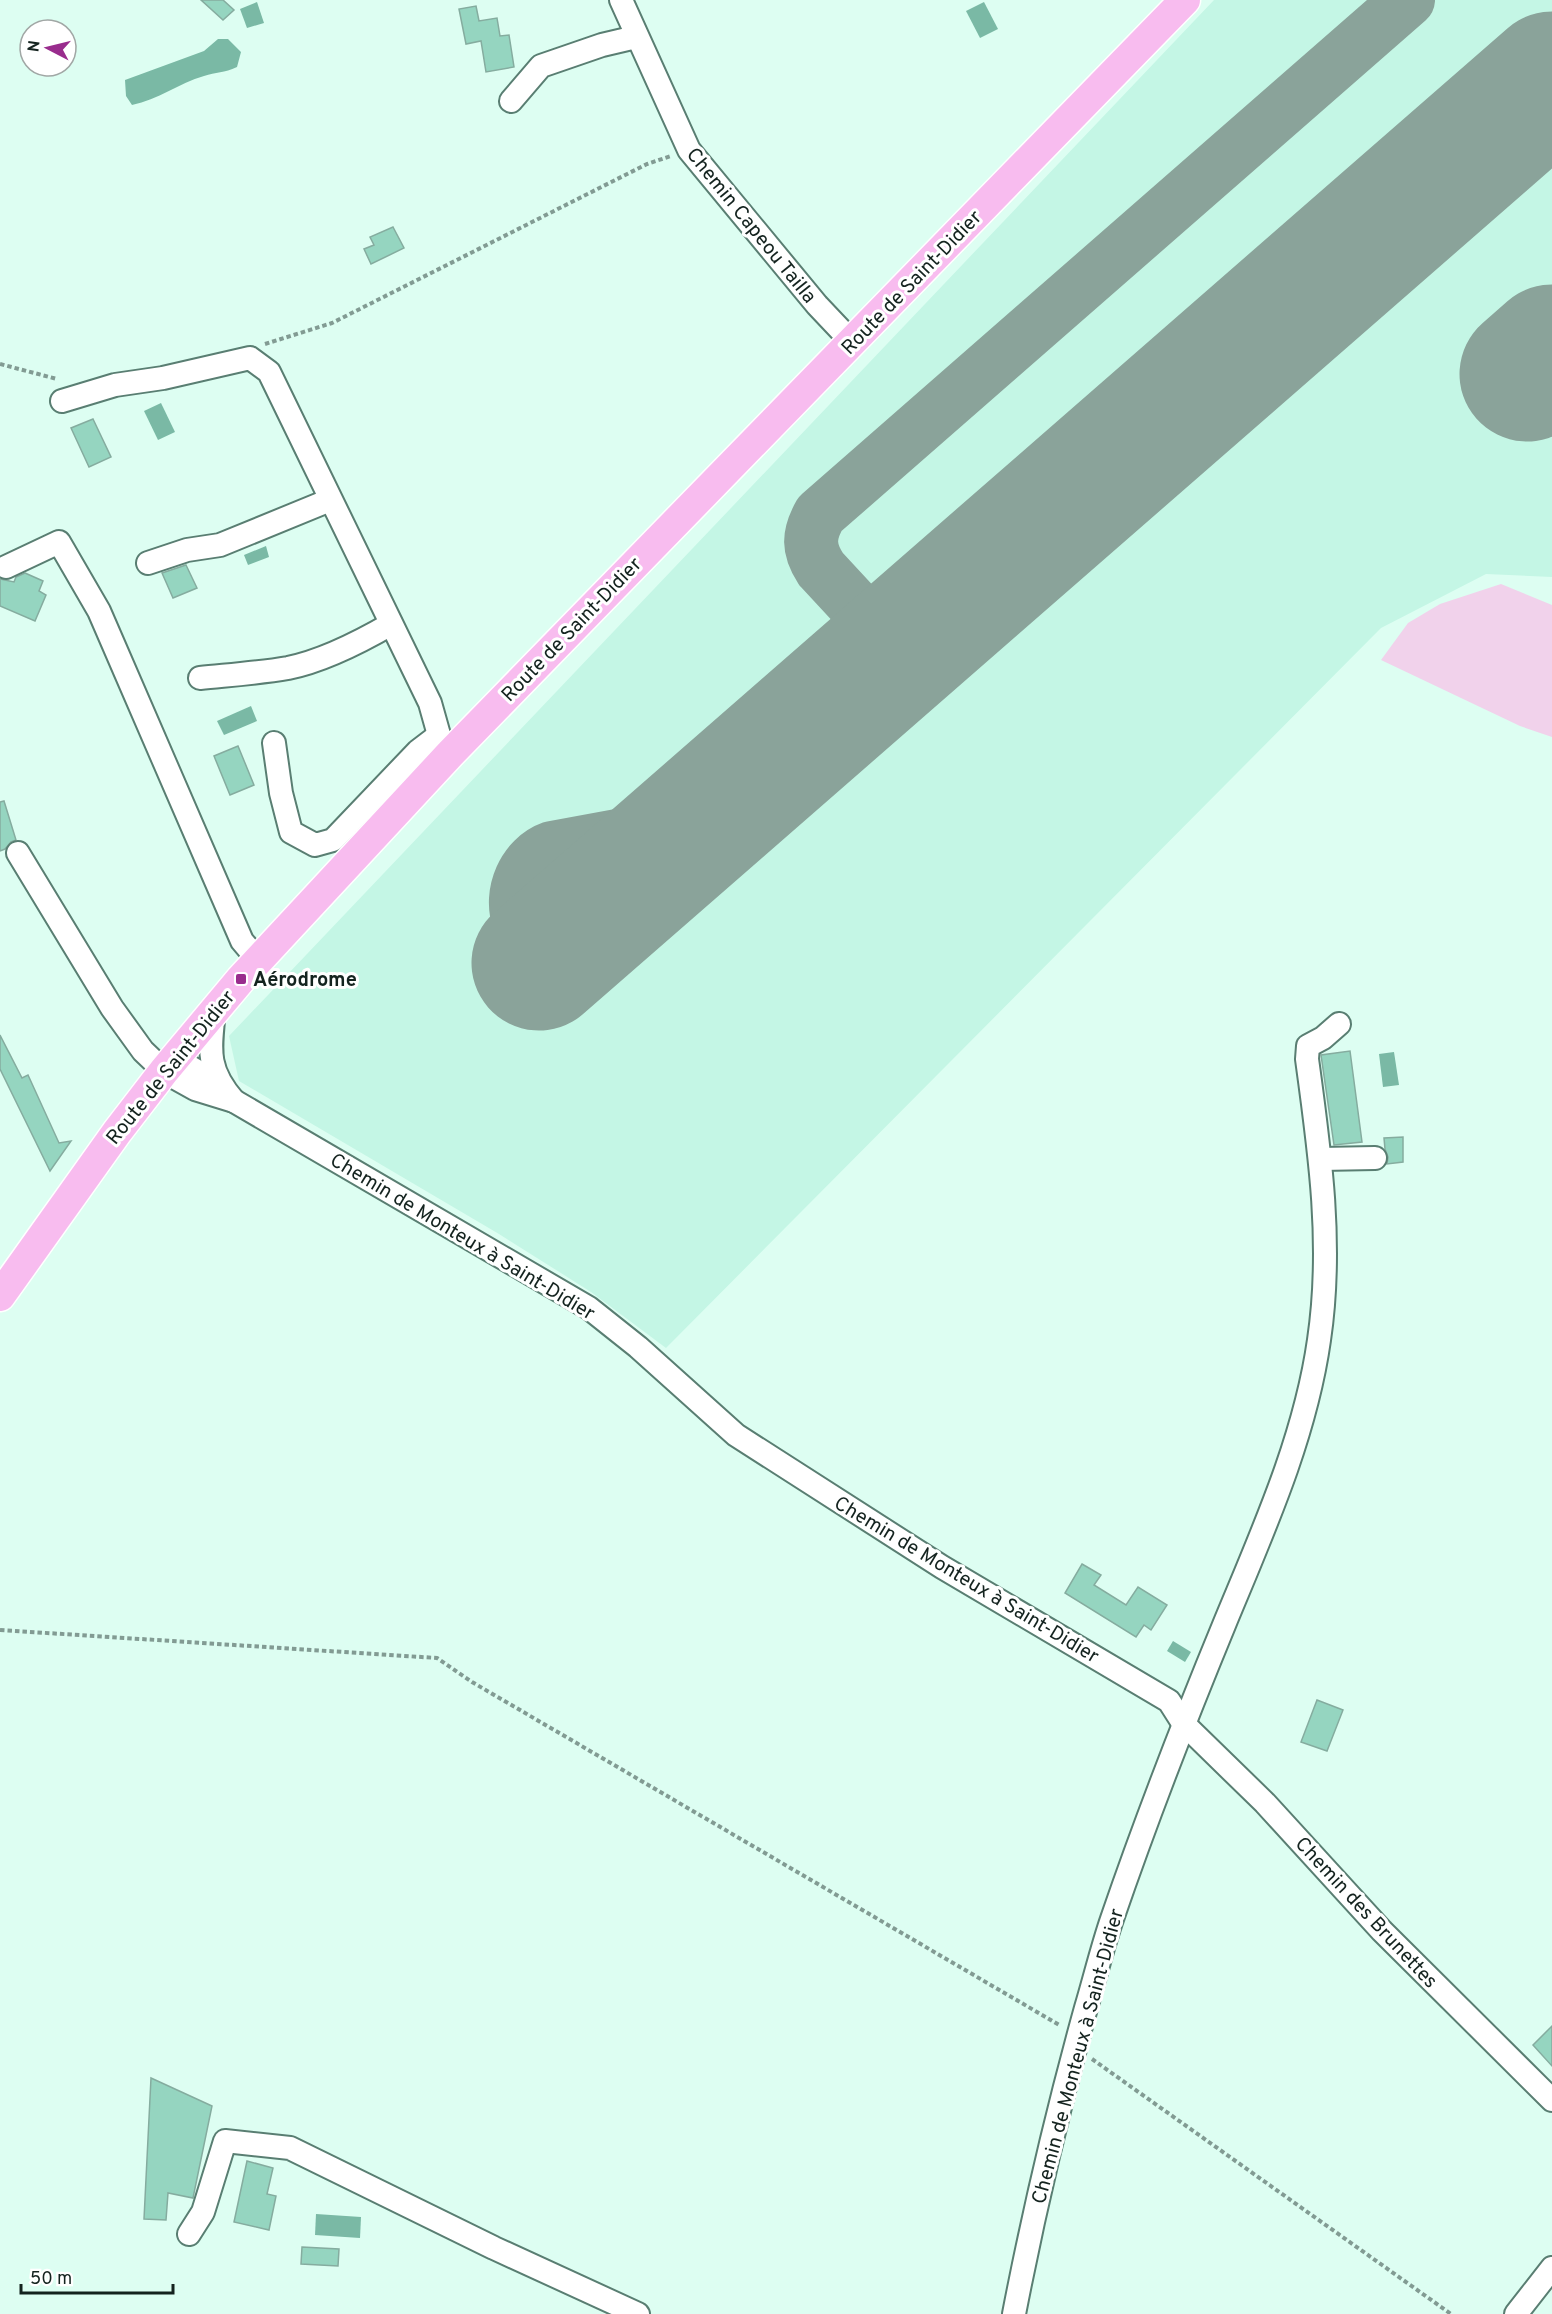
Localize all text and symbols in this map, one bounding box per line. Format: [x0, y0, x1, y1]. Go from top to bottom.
north arrow [18, 18, 78, 78]
text: N [24, 39, 46, 53]
street label: Chemin Capeou Tailla [680, 143, 821, 310]
street label: Route de Saint-Didier [837, 205, 988, 361]
street label: Route de Saint-Didier [497, 552, 648, 708]
place label: Aérodrome [253, 968, 357, 994]
marker: Aérodrome [234, 972, 248, 986]
street label: Route de Saint-Didier [101, 986, 242, 1151]
street label: Chemin de Monteux à Saint-Didier [325, 1148, 599, 1327]
street label: Chemin de Monteux à Saint-Didier [829, 1491, 1103, 1670]
street label: Chemin des Brunettes [1288, 1832, 1443, 1995]
street label: Chemin de Monteux à Saint-Didier [1027, 1906, 1131, 2207]
scale bar [21, 2257, 172, 2295]
text: 50 m [30, 2268, 72, 2291]

